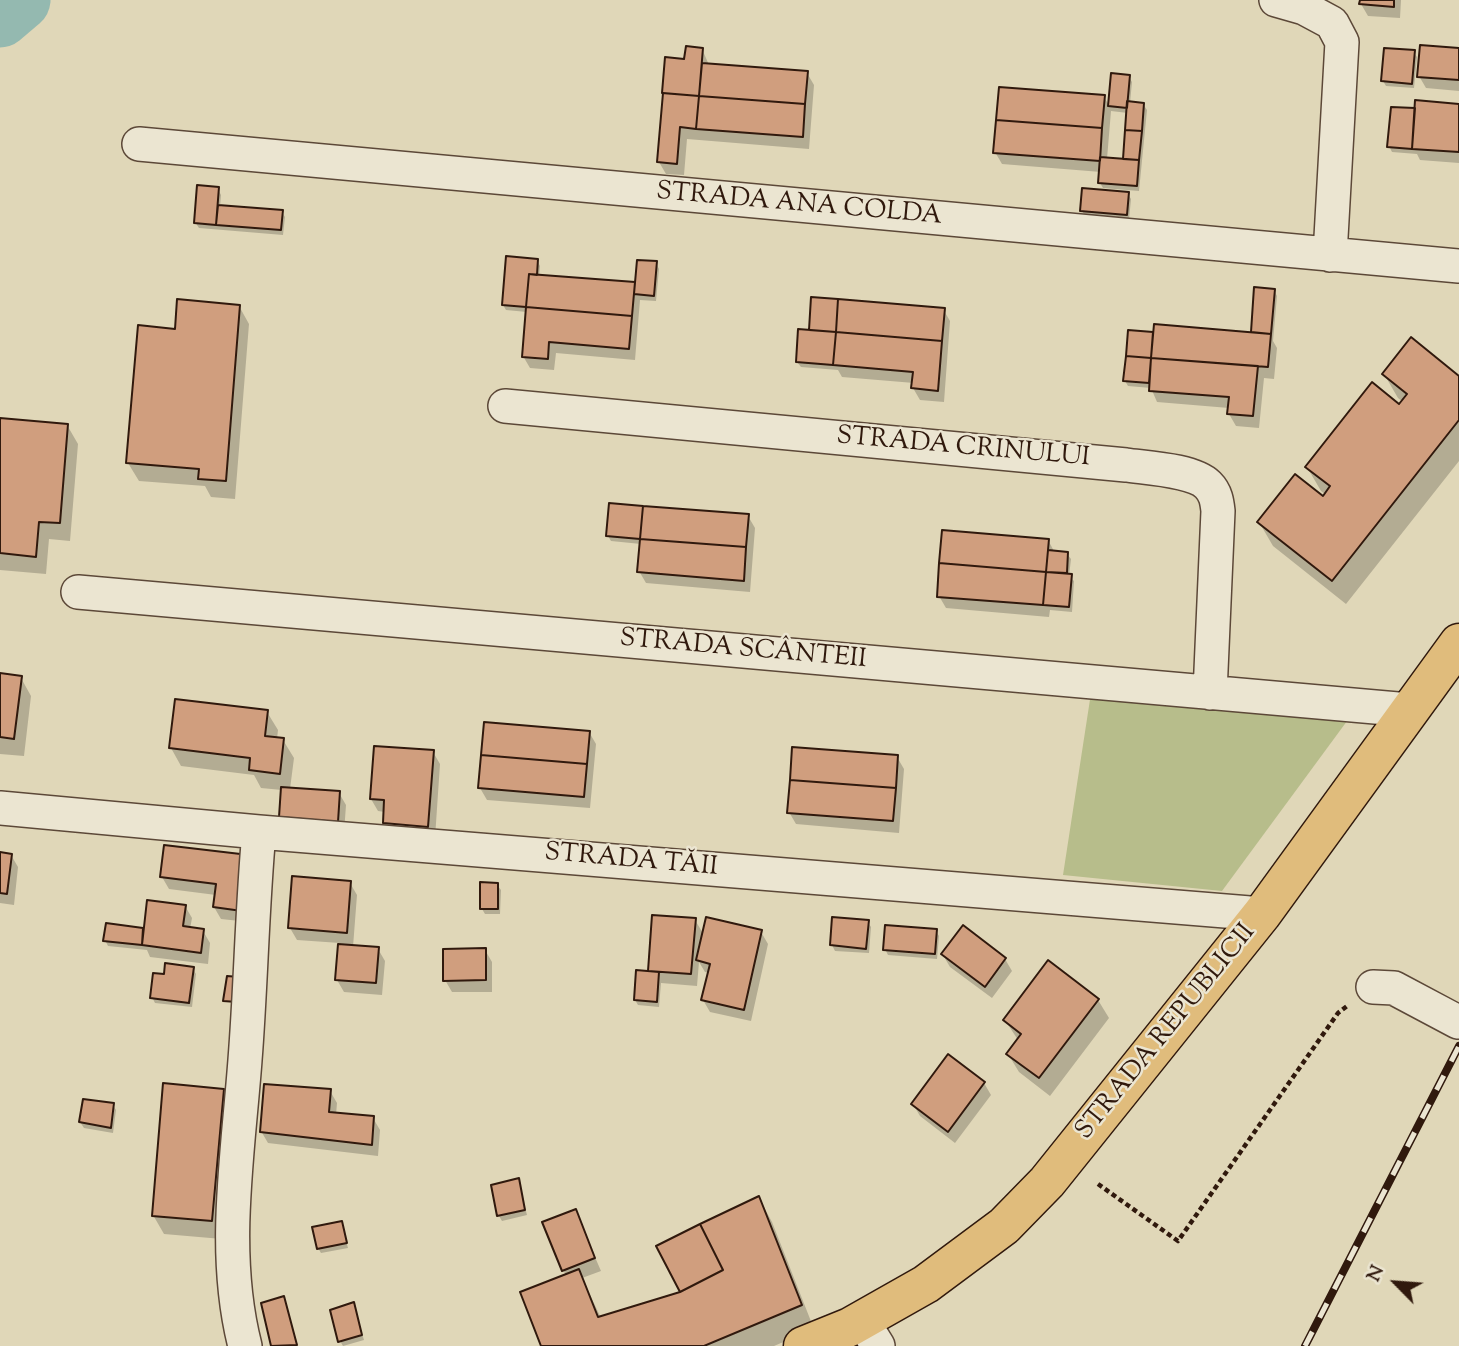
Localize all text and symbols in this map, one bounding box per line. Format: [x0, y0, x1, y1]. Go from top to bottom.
street label: STRADA ANA COLDA [655, 178, 943, 234]
street label: STRADA CRINULUI [835, 422, 1091, 476]
street label: STRADA SCÂNTEII [618, 625, 868, 677]
street label: STRADA TĂII [543, 839, 719, 885]
street label: STRADA REPUBLICII [1070, 919, 1264, 1147]
north arrow [1361, 1248, 1431, 1318]
text: N [1361, 1261, 1392, 1287]

